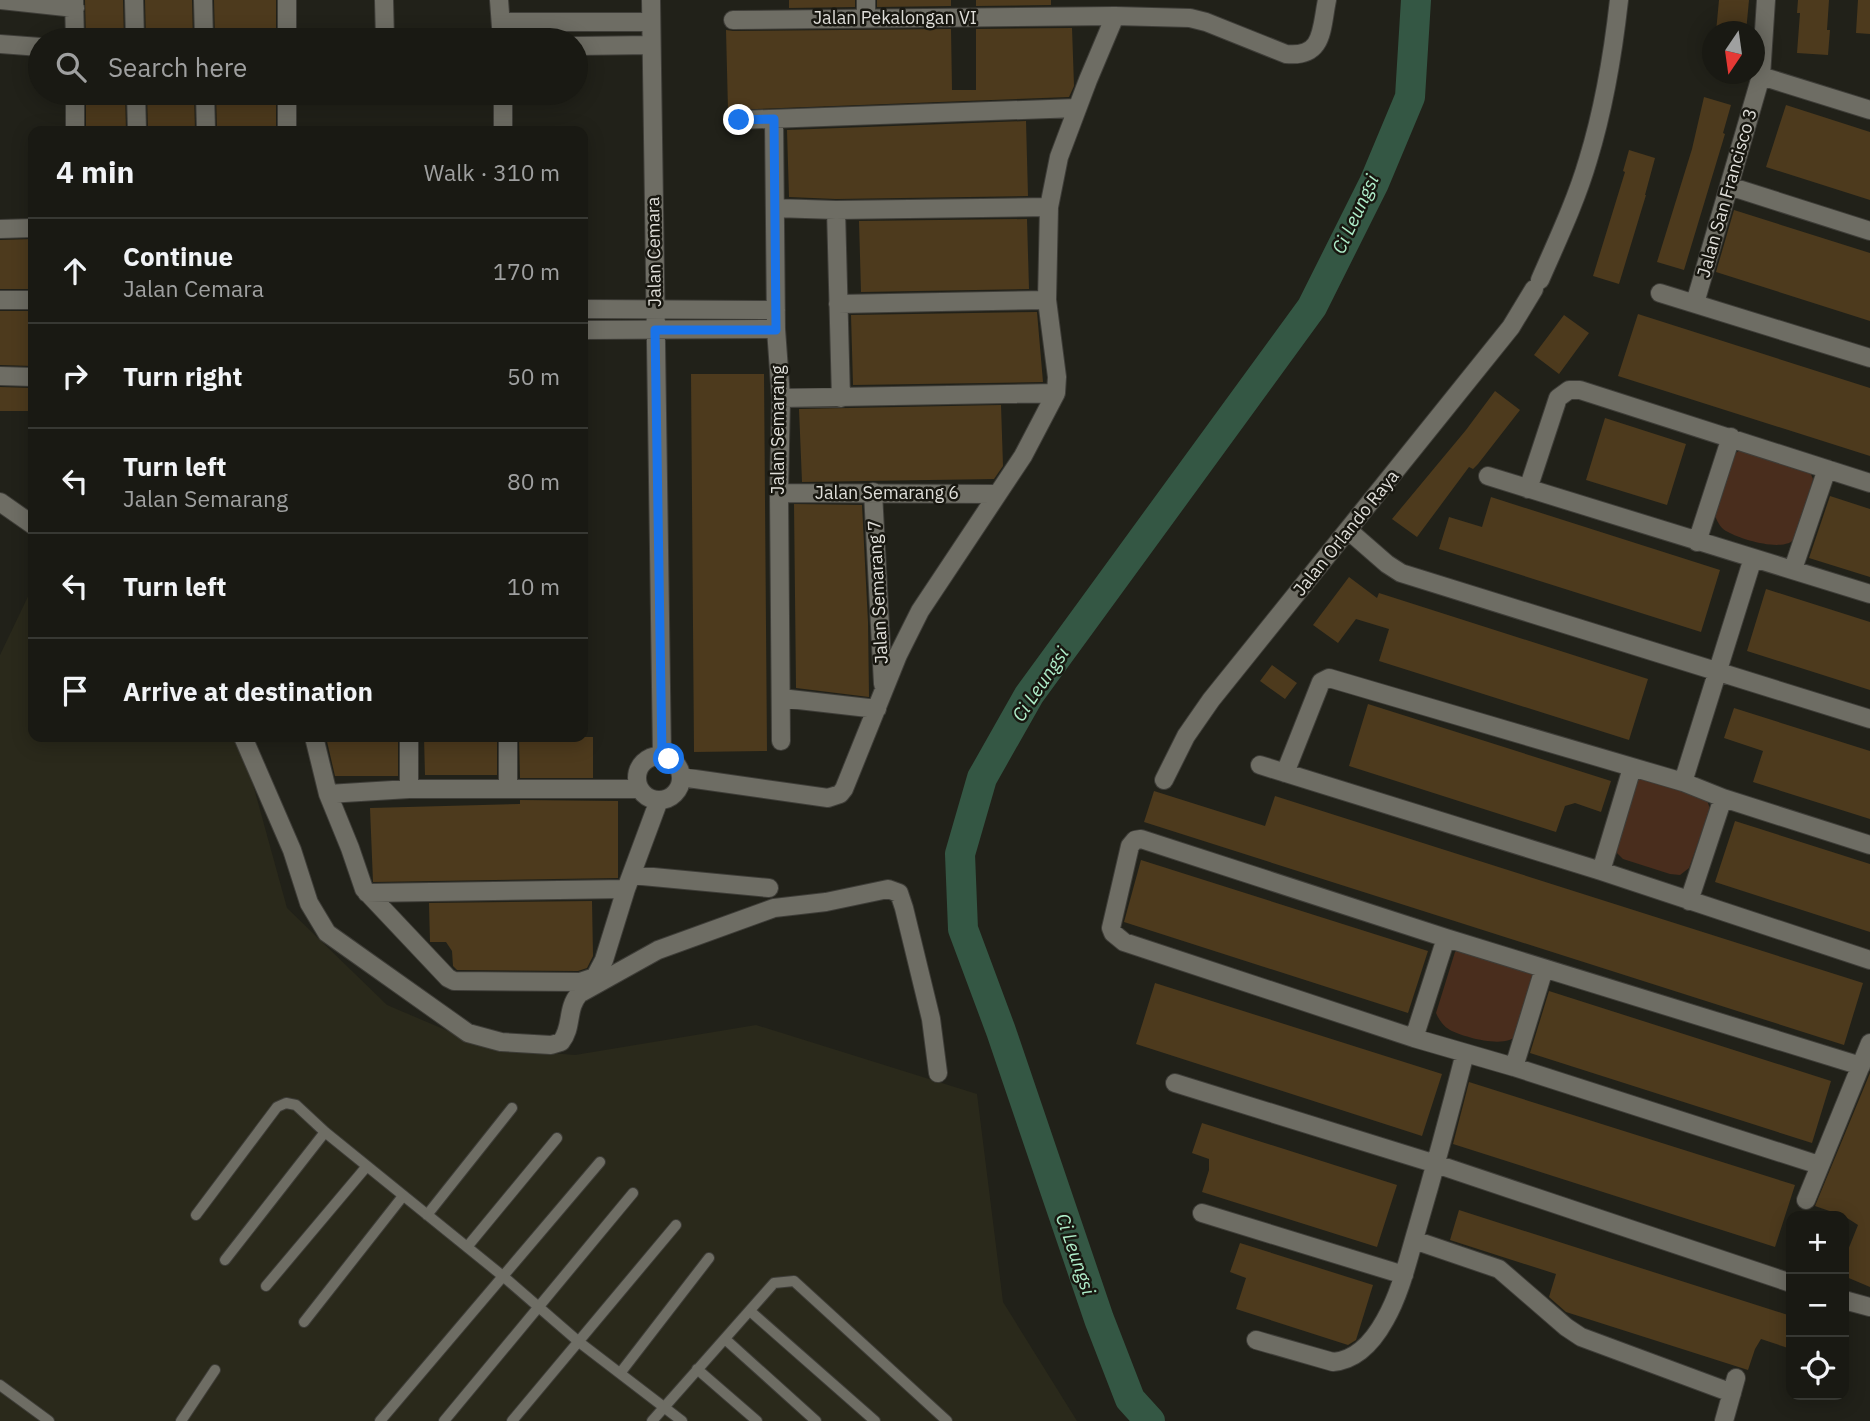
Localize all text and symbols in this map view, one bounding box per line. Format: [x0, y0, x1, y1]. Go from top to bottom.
street label: Jalan Pekalongan VI [813, 6, 977, 29]
north arrow [1702, 21, 1765, 84]
search box [28, 28, 588, 105]
icon: search [52, 48, 90, 86]
text: Search here [108, 50, 247, 84]
route end [723, 104, 754, 135]
street label: Jalan San Francisco 3 [1691, 106, 1762, 280]
text: 4 min [56, 152, 134, 191]
text: Walk · 310 m [424, 157, 560, 187]
water label: Ci Leungsi [1326, 170, 1384, 257]
street label: Jalan Cemara [641, 196, 666, 307]
text: Continue [123, 239, 233, 273]
icon: ahead [56, 252, 94, 290]
text: 170 m [493, 256, 560, 286]
text: Jalan Cemara [123, 273, 264, 303]
icon: right [56, 357, 94, 395]
text: Turn right [123, 359, 242, 393]
text: 50 m [507, 361, 560, 391]
street label: Jalan Semarang [766, 365, 789, 495]
text: Turn left [123, 449, 226, 483]
icon: left [56, 462, 94, 500]
street label: Jalan Orlando Raya [1288, 465, 1404, 600]
text: 80 m [507, 466, 560, 496]
street label: Jalan Semarang 6 [815, 481, 959, 504]
text: Jalan Semarang [123, 483, 288, 513]
street label: Jalan Semarang 7 [862, 519, 893, 665]
icon: left [56, 567, 94, 605]
text: Turn left [123, 569, 226, 603]
text: 10 m [507, 571, 560, 601]
water label: Ci Leungsi [1006, 641, 1074, 726]
icon: arrive [56, 672, 94, 710]
text: Arrive at destination [123, 674, 373, 708]
route start [653, 743, 684, 774]
water label: Ci Leungsi [1051, 1210, 1101, 1299]
map controls [1786, 1211, 1849, 1400]
button: + [1786, 1211, 1849, 1274]
button: − [1786, 1274, 1849, 1337]
button: locate [1786, 1337, 1849, 1400]

